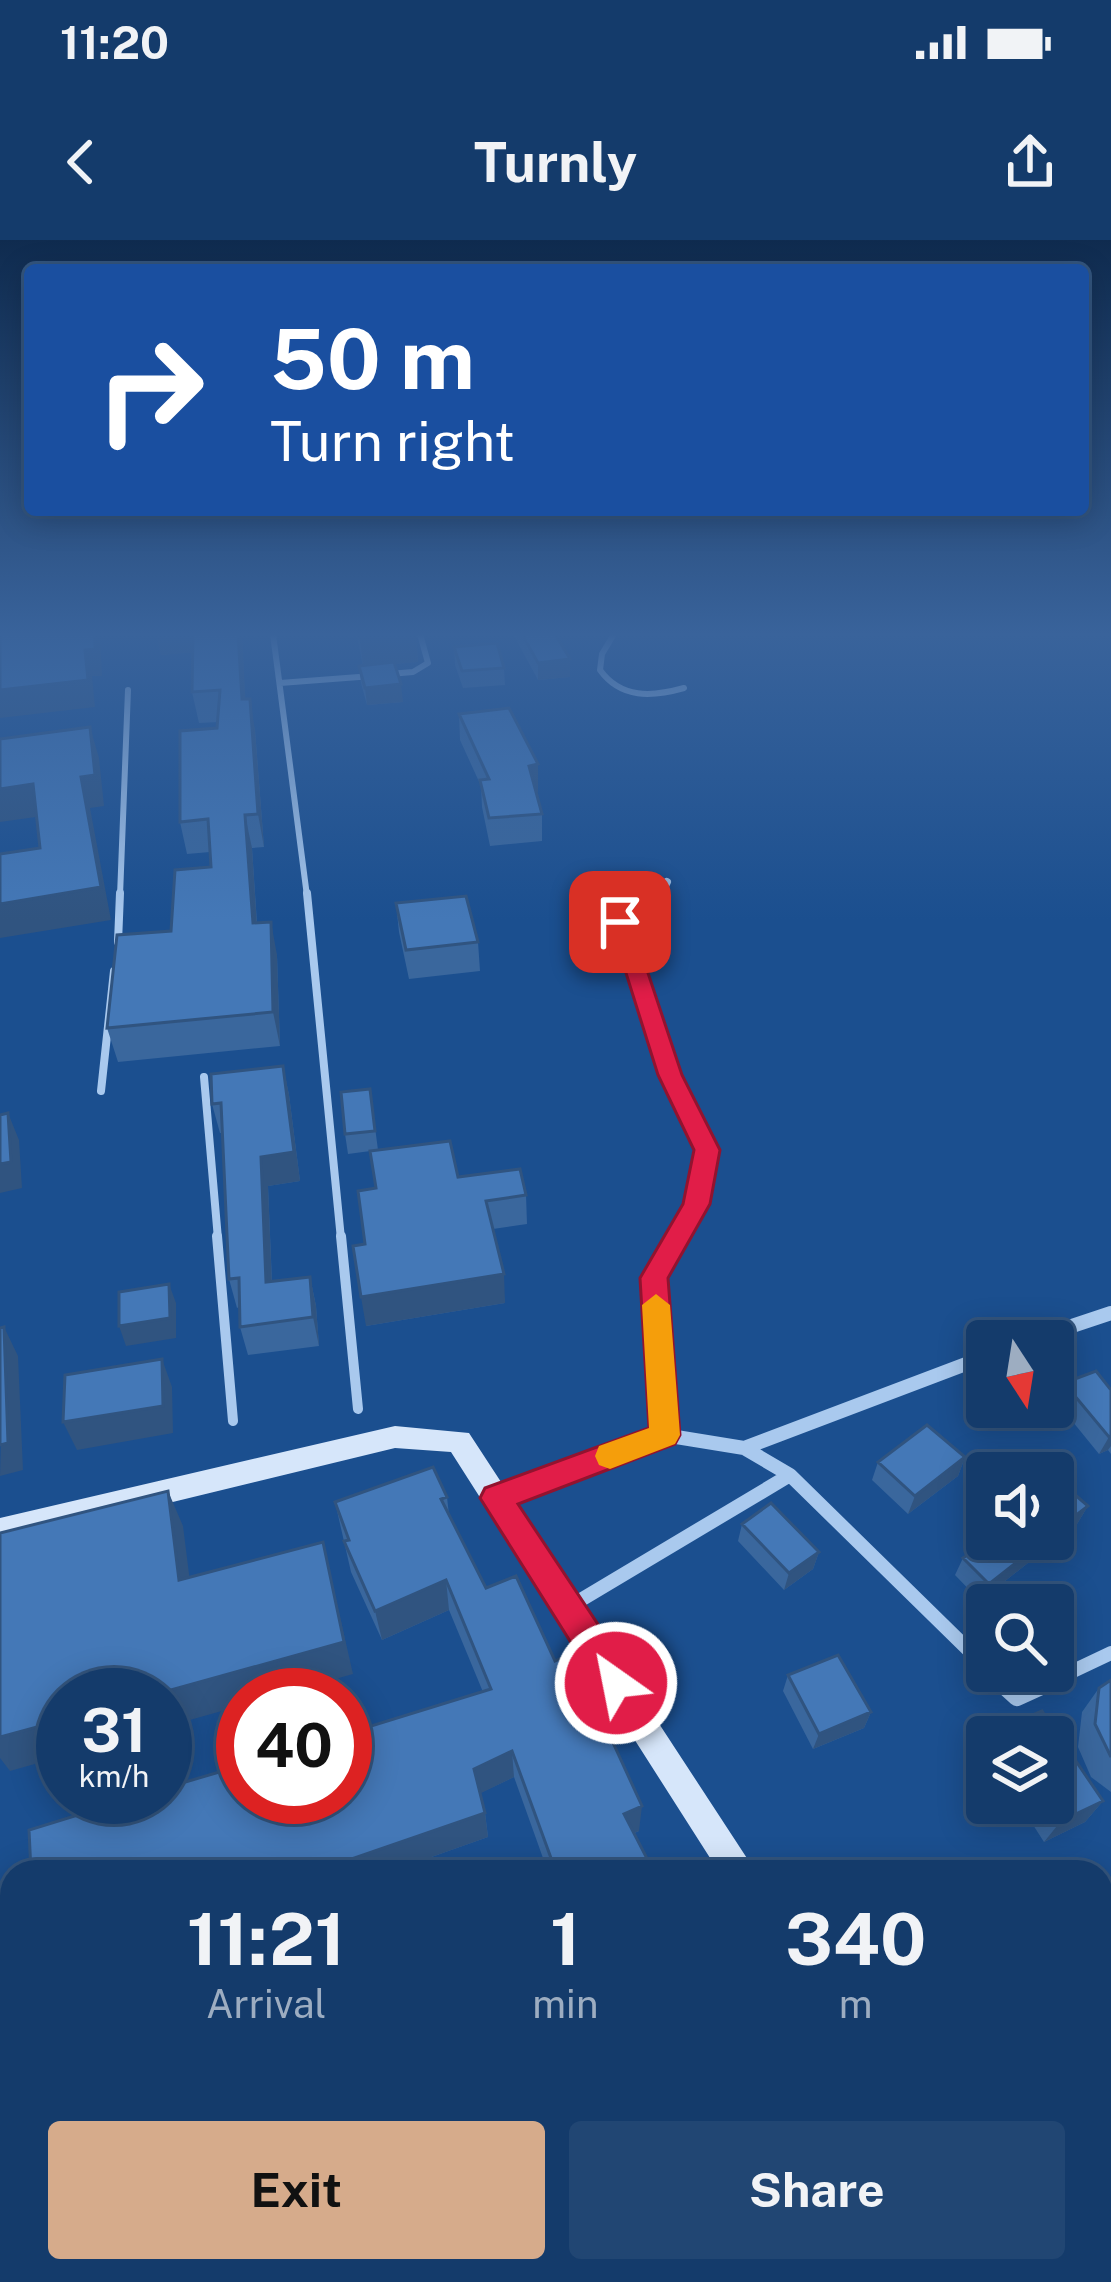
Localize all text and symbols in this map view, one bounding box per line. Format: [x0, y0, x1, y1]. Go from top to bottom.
text: 11:20 [60, 16, 169, 69]
icon: back [48, 129, 114, 195]
icon: share [997, 129, 1063, 195]
text: Turnly [474, 131, 637, 194]
text: 50 m [270, 309, 475, 408]
icon: right [72, 312, 228, 468]
text: Turn right [270, 410, 515, 473]
pin [569, 871, 671, 973]
icon: arrive [587, 889, 653, 955]
north arrow [966, 1320, 1074, 1428]
map controls [966, 1320, 1074, 1824]
button: sound [966, 1452, 1074, 1560]
button: search [966, 1584, 1074, 1692]
position arrow [553, 1620, 679, 1746]
speed limit sign: 40 [216, 1668, 372, 1824]
text: 31 [81, 1695, 147, 1766]
button: layers [966, 1716, 1074, 1824]
text: km/h [79, 1758, 149, 1794]
text: 11:21 [187, 1897, 346, 1981]
text: 1 [550, 1897, 581, 1981]
text: 340 [785, 1897, 926, 1981]
text: Arrival [206, 1981, 326, 2027]
text: min [532, 1981, 598, 2027]
text: m [839, 1981, 873, 2027]
button: Exit [48, 2121, 545, 2259]
button: Share [569, 2121, 1065, 2259]

